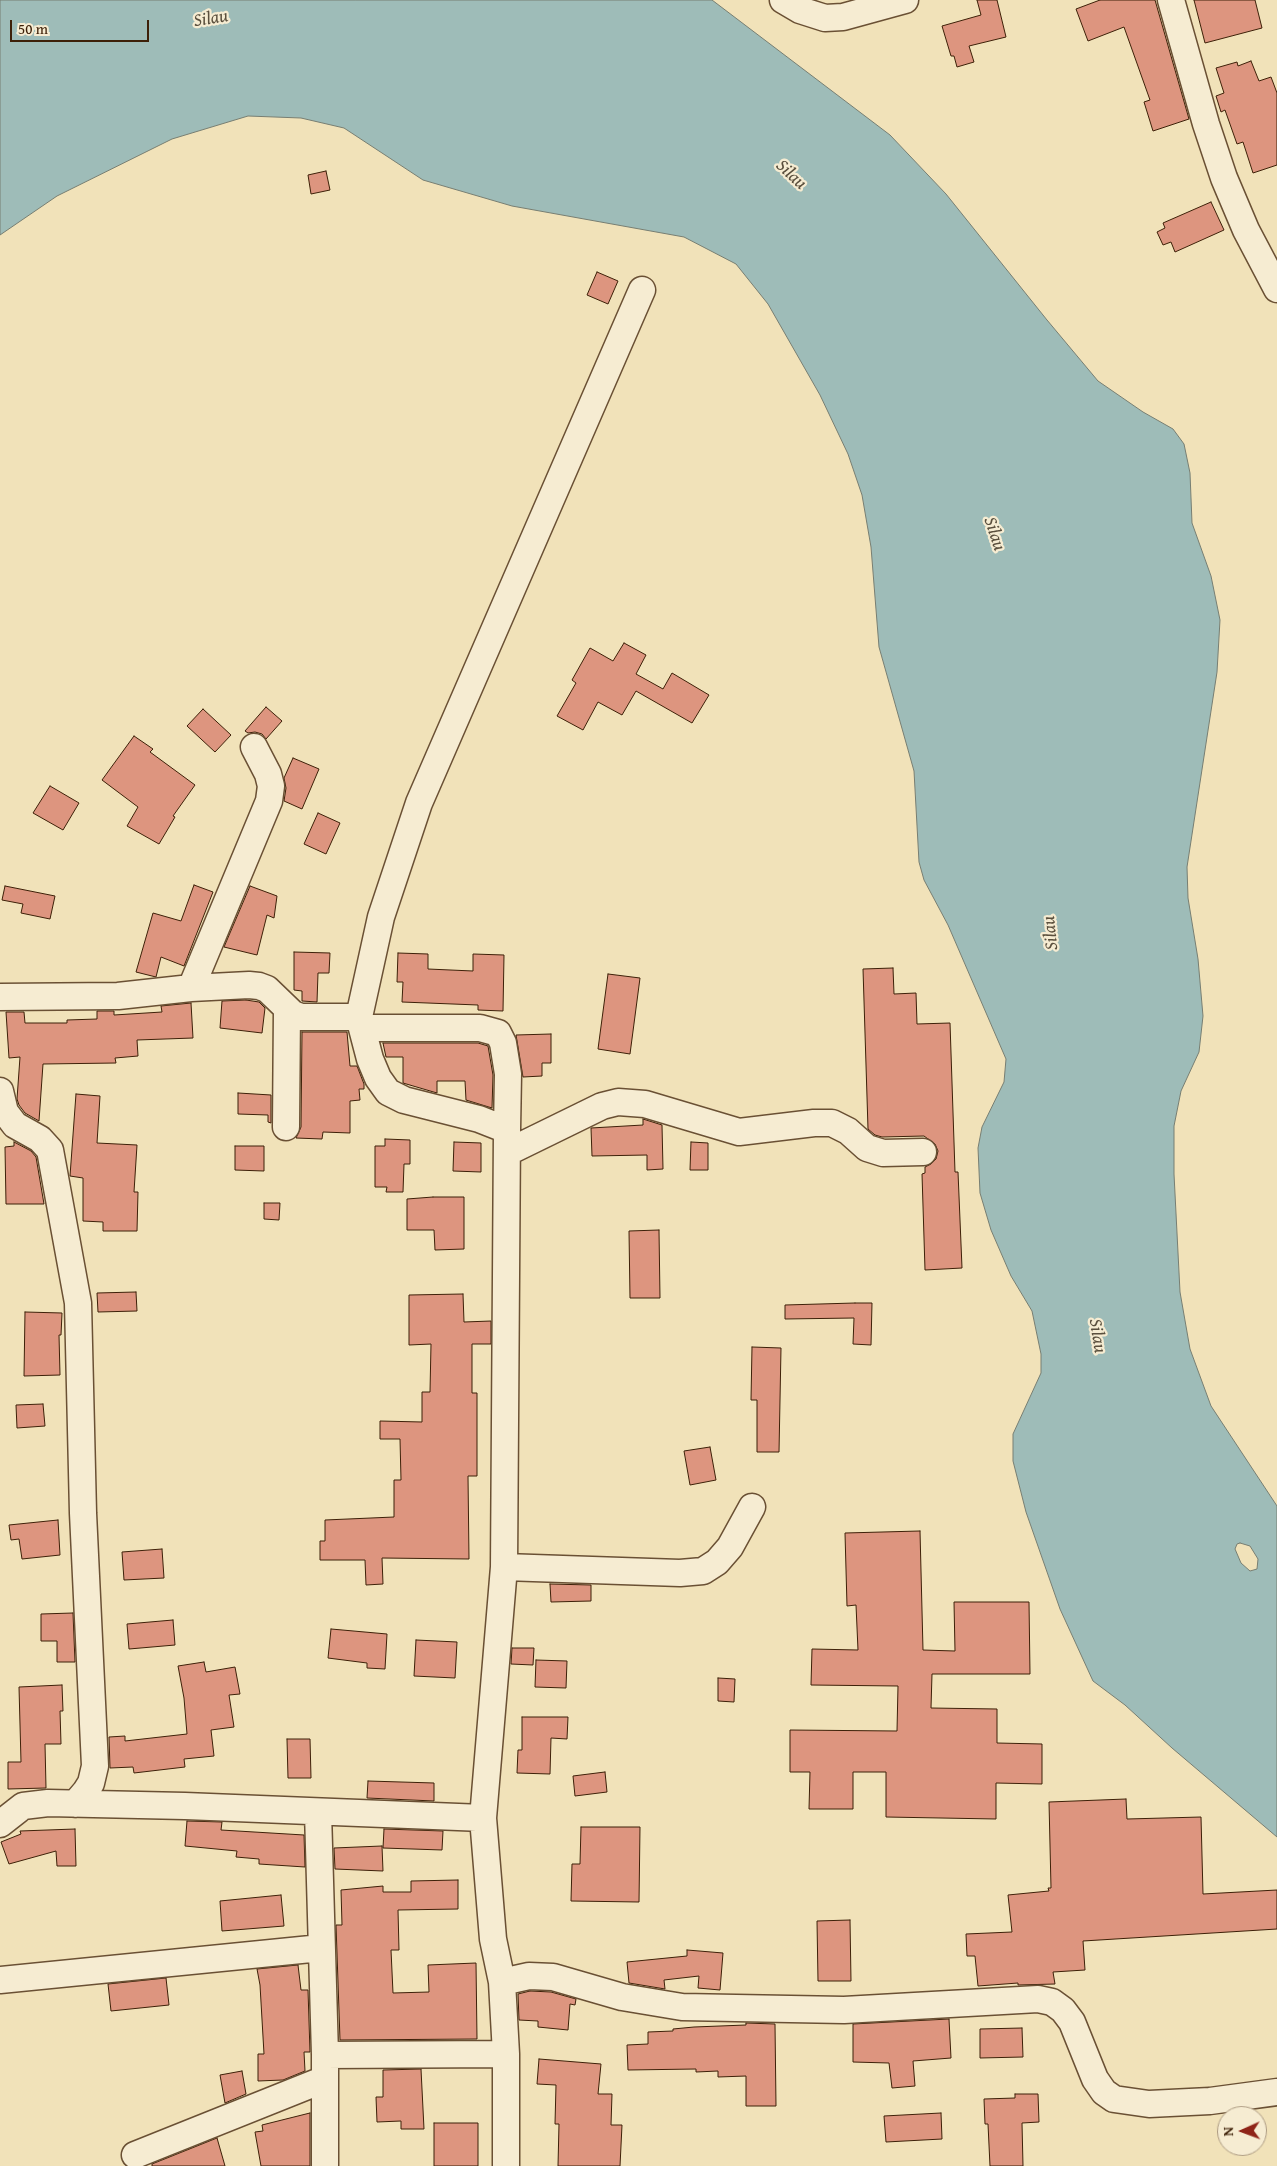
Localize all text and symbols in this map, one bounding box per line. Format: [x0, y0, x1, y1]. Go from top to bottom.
water label: Silau [192, 6, 230, 32]
scale bar [12, 10, 151, 42]
text: 50 m [18, 18, 48, 39]
water label: Silau [771, 155, 811, 195]
water label: Silau [978, 514, 1010, 554]
water label: Silau [1038, 915, 1064, 951]
water label: Silau [1084, 1317, 1110, 1355]
north arrow [1217, 2106, 1267, 2156]
text: N [1218, 2126, 1238, 2137]

